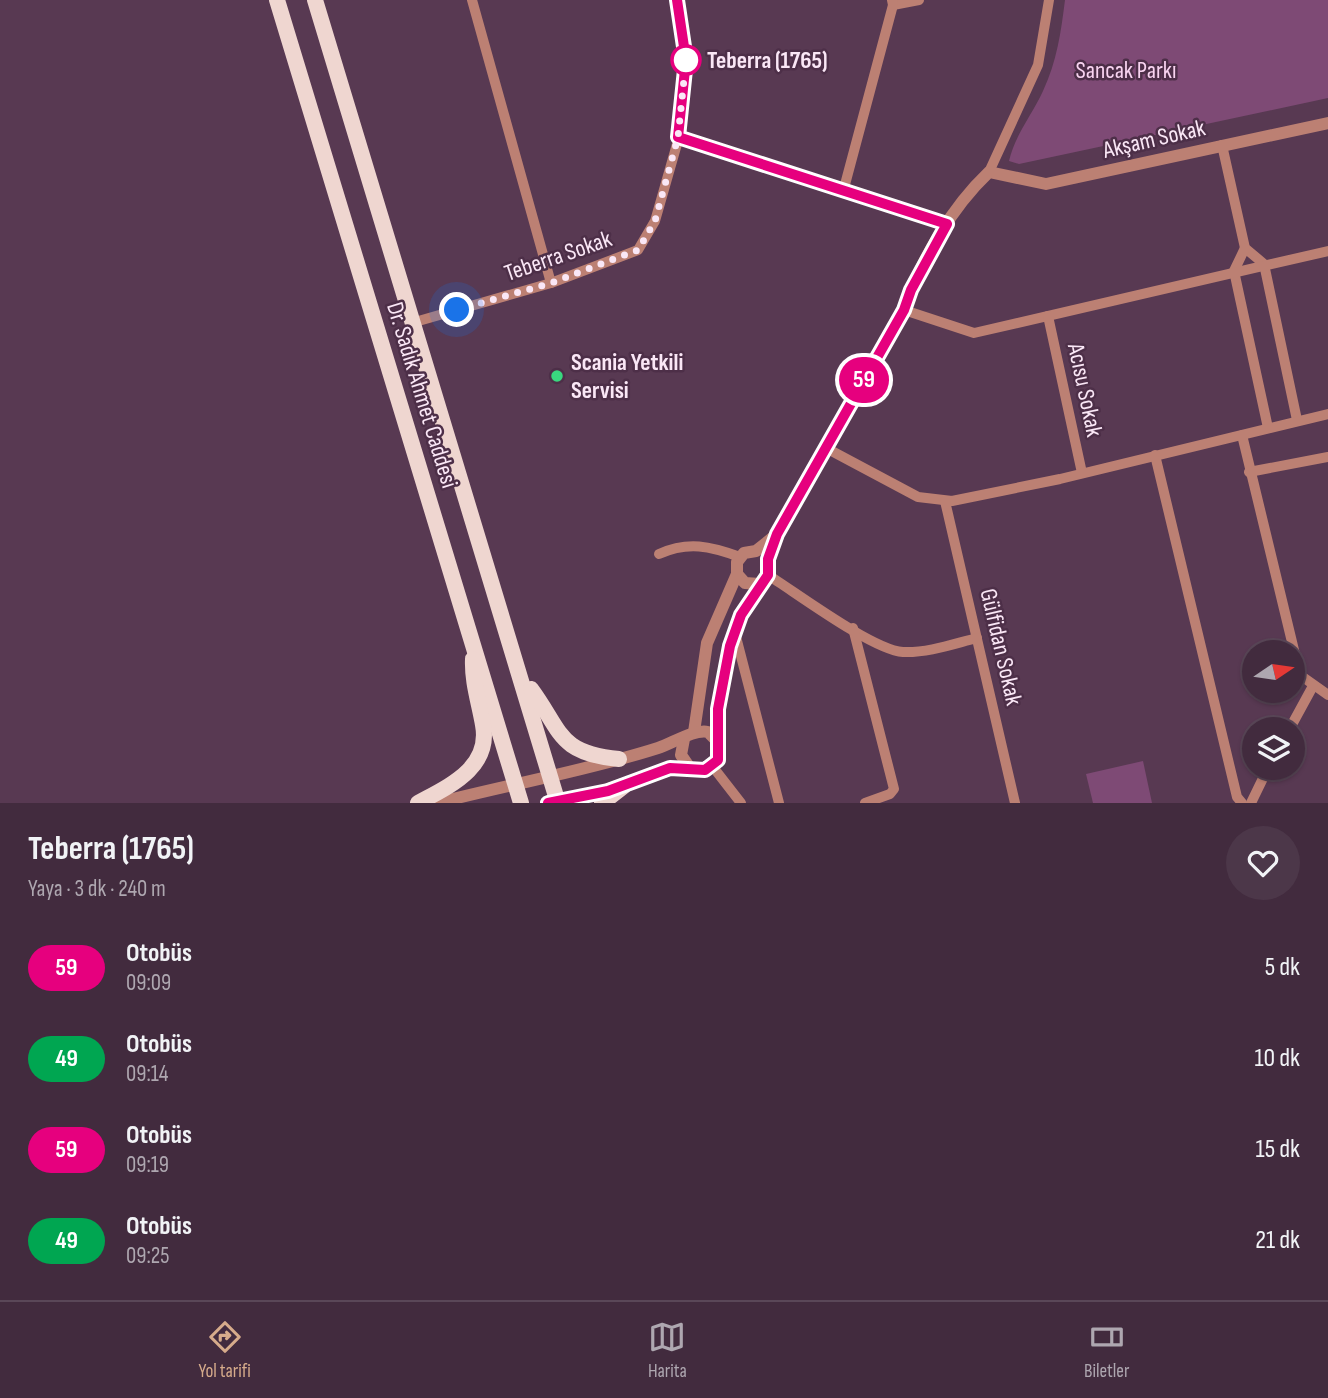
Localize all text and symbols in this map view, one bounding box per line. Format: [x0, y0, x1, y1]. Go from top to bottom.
marker: Teberra (1765) [671, 45, 701, 75]
place label: Teberra (1765) [707, 46, 828, 75]
park label: Sancak Parkı [1076, 56, 1176, 85]
street label: Akşam Sokak [1099, 113, 1208, 165]
street label: Teberra Sokak [500, 224, 616, 288]
your location [439, 292, 474, 327]
street label: Dr. Sadık Ahmet Caddesi [380, 299, 464, 491]
street label: Acısu Sokak [1061, 340, 1109, 439]
place label: Scania Yetkili Servisi [571, 348, 684, 405]
line badge: 59 [832, 357, 896, 403]
text: 59 [853, 365, 875, 394]
marker: Scania Yetkili Servisi [549, 368, 565, 384]
street label: Gülfidan Sokak [973, 586, 1029, 708]
north arrow [1242, 640, 1306, 704]
map controls [1242, 640, 1305, 780]
button: layers [1242, 717, 1305, 780]
button: heart [1226, 826, 1300, 900]
text: Teberra (1765) [28, 829, 194, 869]
text: Yaya · 3 dk · 240 m [28, 875, 166, 903]
text: Otobüs [126, 938, 192, 969]
text: 5 dk [1265, 952, 1300, 983]
text: 59 [56, 953, 77, 982]
text: 09:09 [126, 969, 171, 997]
text: Otobüs [126, 1029, 192, 1060]
text: 10 dk [1254, 1043, 1300, 1074]
text: 49 [55, 1044, 78, 1073]
text: 09:14 [126, 1060, 168, 1088]
text: Otobüs [126, 1120, 192, 1151]
text: 15 dk [1256, 1134, 1300, 1165]
text: 59 [56, 1135, 77, 1164]
text: 09:19 [126, 1151, 169, 1179]
text: Otobüs [126, 1211, 192, 1242]
text: 21 dk [1255, 1225, 1300, 1256]
text: 49 [55, 1226, 78, 1255]
text: 09:25 [126, 1242, 170, 1270]
tab: Yol tarifi [199, 1318, 251, 1383]
tab: Harita [648, 1318, 687, 1383]
tab: Biletler [1084, 1318, 1129, 1383]

